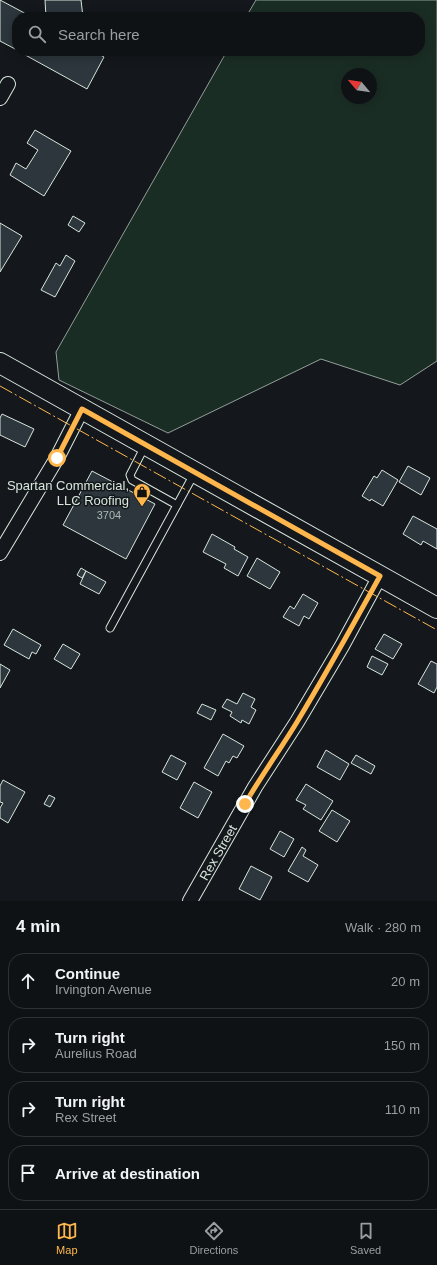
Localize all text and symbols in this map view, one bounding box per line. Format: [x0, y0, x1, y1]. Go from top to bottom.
search box [12, 12, 425, 56]
icon: search [26, 23, 48, 45]
text: Search here [58, 26, 140, 43]
north arrow [341, 68, 377, 104]
route start [48, 449, 66, 467]
place label: Spartan Commercial, LLC Roofing [7, 478, 129, 508]
shop icon: Spartan Commercial, LLC Roofing [132, 482, 152, 507]
house number: 3704 [97, 509, 121, 521]
route end [236, 795, 254, 813]
street label: Rex Street [196, 822, 240, 883]
text: 4 min [16, 917, 60, 936]
text: Walk · 280 m [345, 920, 421, 935]
text: Continue [55, 965, 120, 982]
icon: ahead [17, 970, 39, 992]
text: 20 m [391, 974, 420, 989]
text: Irvington Avenue [55, 982, 152, 997]
text: Turn right [55, 1029, 125, 1046]
icon: right [17, 1034, 39, 1056]
text: 150 m [384, 1038, 420, 1053]
text: Aurelius Road [55, 1046, 137, 1061]
text: Turn right [55, 1093, 125, 1110]
icon: right [17, 1098, 39, 1120]
text: 110 m [385, 1102, 420, 1117]
text: Rex Street [55, 1110, 116, 1125]
icon: arrive [17, 1162, 39, 1184]
text: Arrive at destination [55, 1165, 200, 1182]
tab: Map [56, 1220, 78, 1256]
tab: Directions [189, 1220, 238, 1256]
tab: Saved [350, 1220, 381, 1256]

